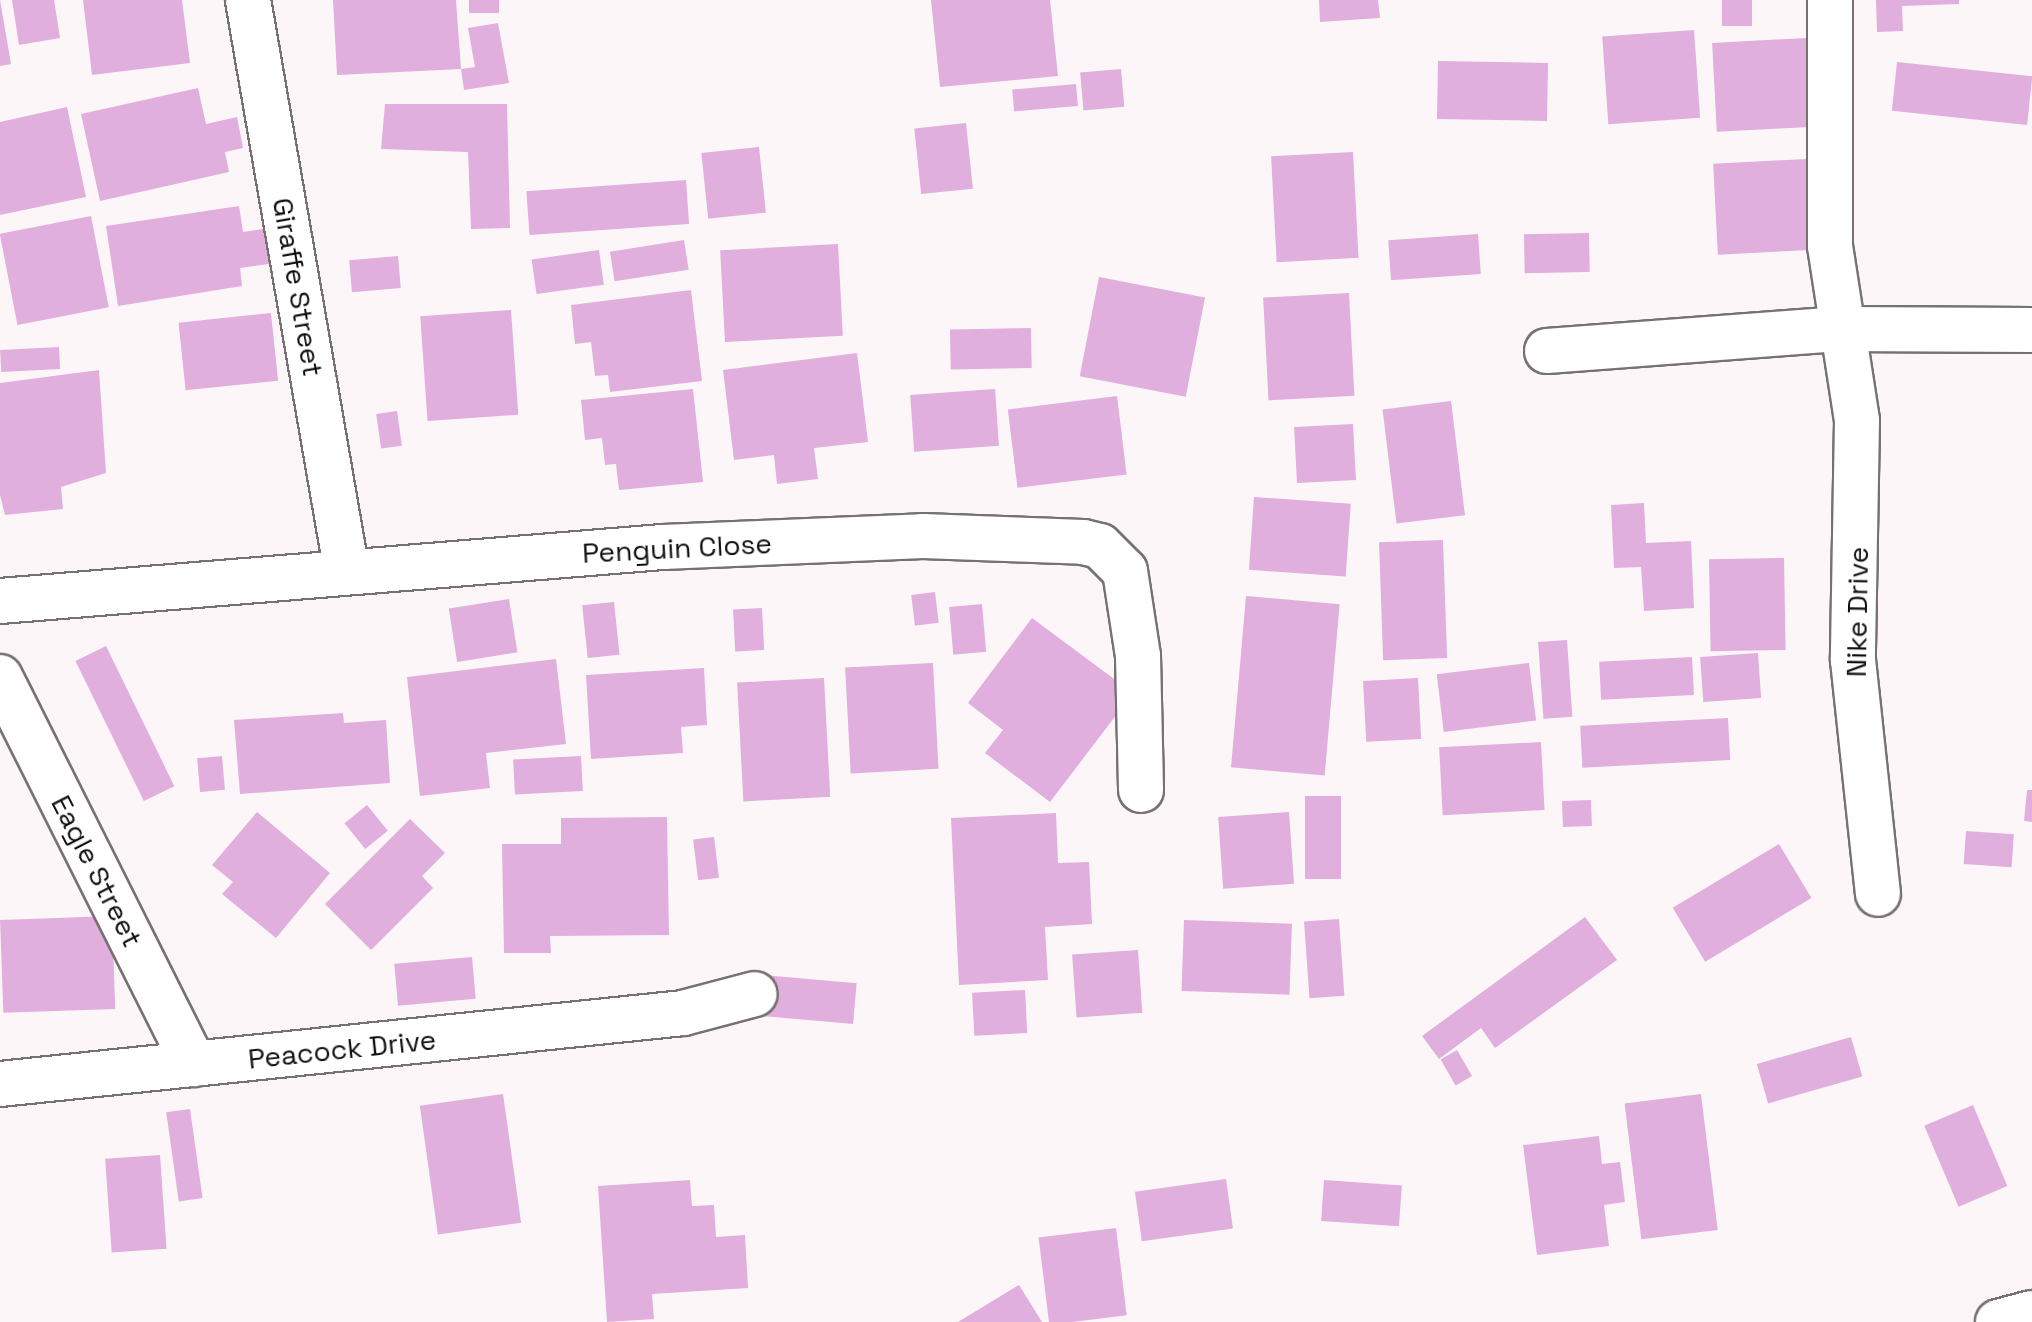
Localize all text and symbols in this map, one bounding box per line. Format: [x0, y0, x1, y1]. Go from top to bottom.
street label: Giraffe Street [266, 195, 330, 379]
street label: Penguin Close [581, 526, 773, 570]
street label: Nike Drive [1839, 546, 1875, 678]
street label: Eagle Street [44, 790, 150, 952]
street label: Peacock Drive [246, 1022, 438, 1076]

